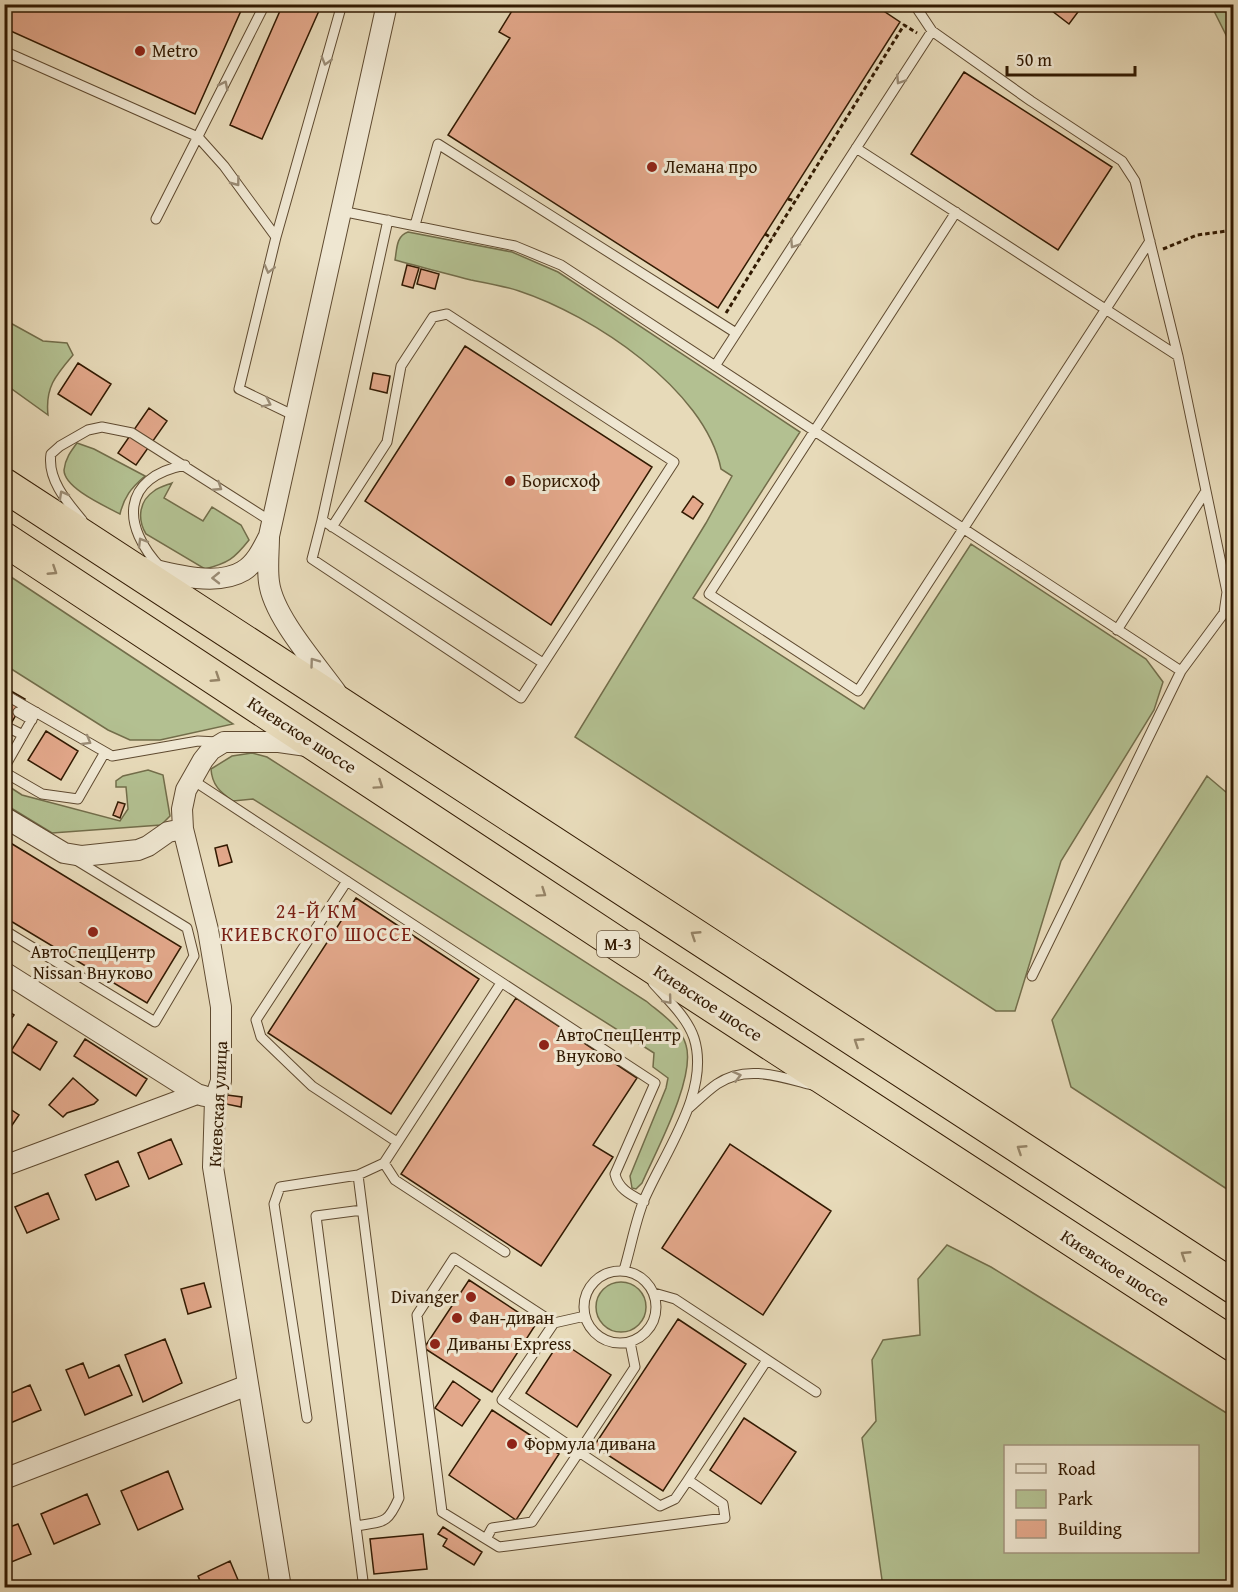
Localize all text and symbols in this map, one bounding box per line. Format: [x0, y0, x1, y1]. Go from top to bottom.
place label: Metro [152, 37, 198, 64]
scale bar [1007, 39, 1134, 77]
marker: Metro [133, 44, 147, 58]
text: 50 m [1016, 46, 1052, 73]
one-way arrow [321, 55, 333, 66]
one-way arrow [896, 73, 907, 84]
one-way arrow [217, 81, 229, 92]
place label: Лемана про [664, 153, 757, 180]
marker: Лемана про [645, 160, 659, 174]
one-way arrow [228, 175, 239, 186]
one-way arrow [790, 237, 801, 248]
one-way arrow [264, 263, 276, 274]
one-way arrow [260, 396, 271, 407]
place label: Борисхоф [522, 467, 600, 494]
marker: Борисхоф [503, 474, 517, 488]
one-way arrow [212, 479, 222, 491]
one-way arrow [59, 490, 70, 501]
one-way arrow [138, 538, 150, 548]
one-way arrow [47, 564, 58, 575]
one-way arrow [211, 571, 220, 584]
one-way arrow [310, 657, 321, 668]
one-way arrow [210, 671, 220, 683]
street label: Киевское шоссе [242, 689, 362, 780]
one-way arrow [80, 734, 91, 746]
one-way arrow [373, 778, 383, 790]
one-way arrow [535, 886, 546, 897]
district label: 24-Й КМ КИЕВСКОГО ШОССЕ [221, 896, 413, 948]
marker: АвтоСпецЦентр Nissan Внуково [86, 925, 100, 939]
road number: М-3 [597, 931, 639, 957]
one-way arrow [690, 932, 701, 943]
place label: АвтоСпецЦентр Nissan Внуково [30, 938, 156, 986]
street label: Киевское шоссе [648, 957, 768, 1048]
one-way arrow [661, 993, 672, 1004]
place label: АвтоСпецЦентр Внуково [556, 1021, 681, 1069]
marker: АвтоСпецЦентр Внуково [537, 1038, 551, 1052]
one-way arrow [854, 1038, 865, 1049]
street label: Киевская улица [201, 1040, 234, 1168]
one-way arrow [731, 1071, 741, 1083]
one-way arrow [1017, 1144, 1027, 1156]
street label: Киевское шоссе [1055, 1222, 1175, 1313]
one-way arrow [1180, 1252, 1191, 1263]
place label: Divanger [391, 1283, 460, 1310]
marker: Divanger [464, 1290, 478, 1304]
place label: Фан-диван [469, 1304, 554, 1331]
marker: Фан-диван [450, 1311, 464, 1325]
place label: Диваны Express [446, 1330, 571, 1357]
marker: Диваны Express [428, 1337, 442, 1351]
place label: Формула дивана [524, 1430, 656, 1457]
marker: Формула дивана [505, 1437, 519, 1451]
legend [1004, 1445, 1199, 1553]
text: Road [1058, 1455, 1096, 1482]
text: Park [1058, 1485, 1094, 1512]
text: Building [1058, 1515, 1122, 1542]

